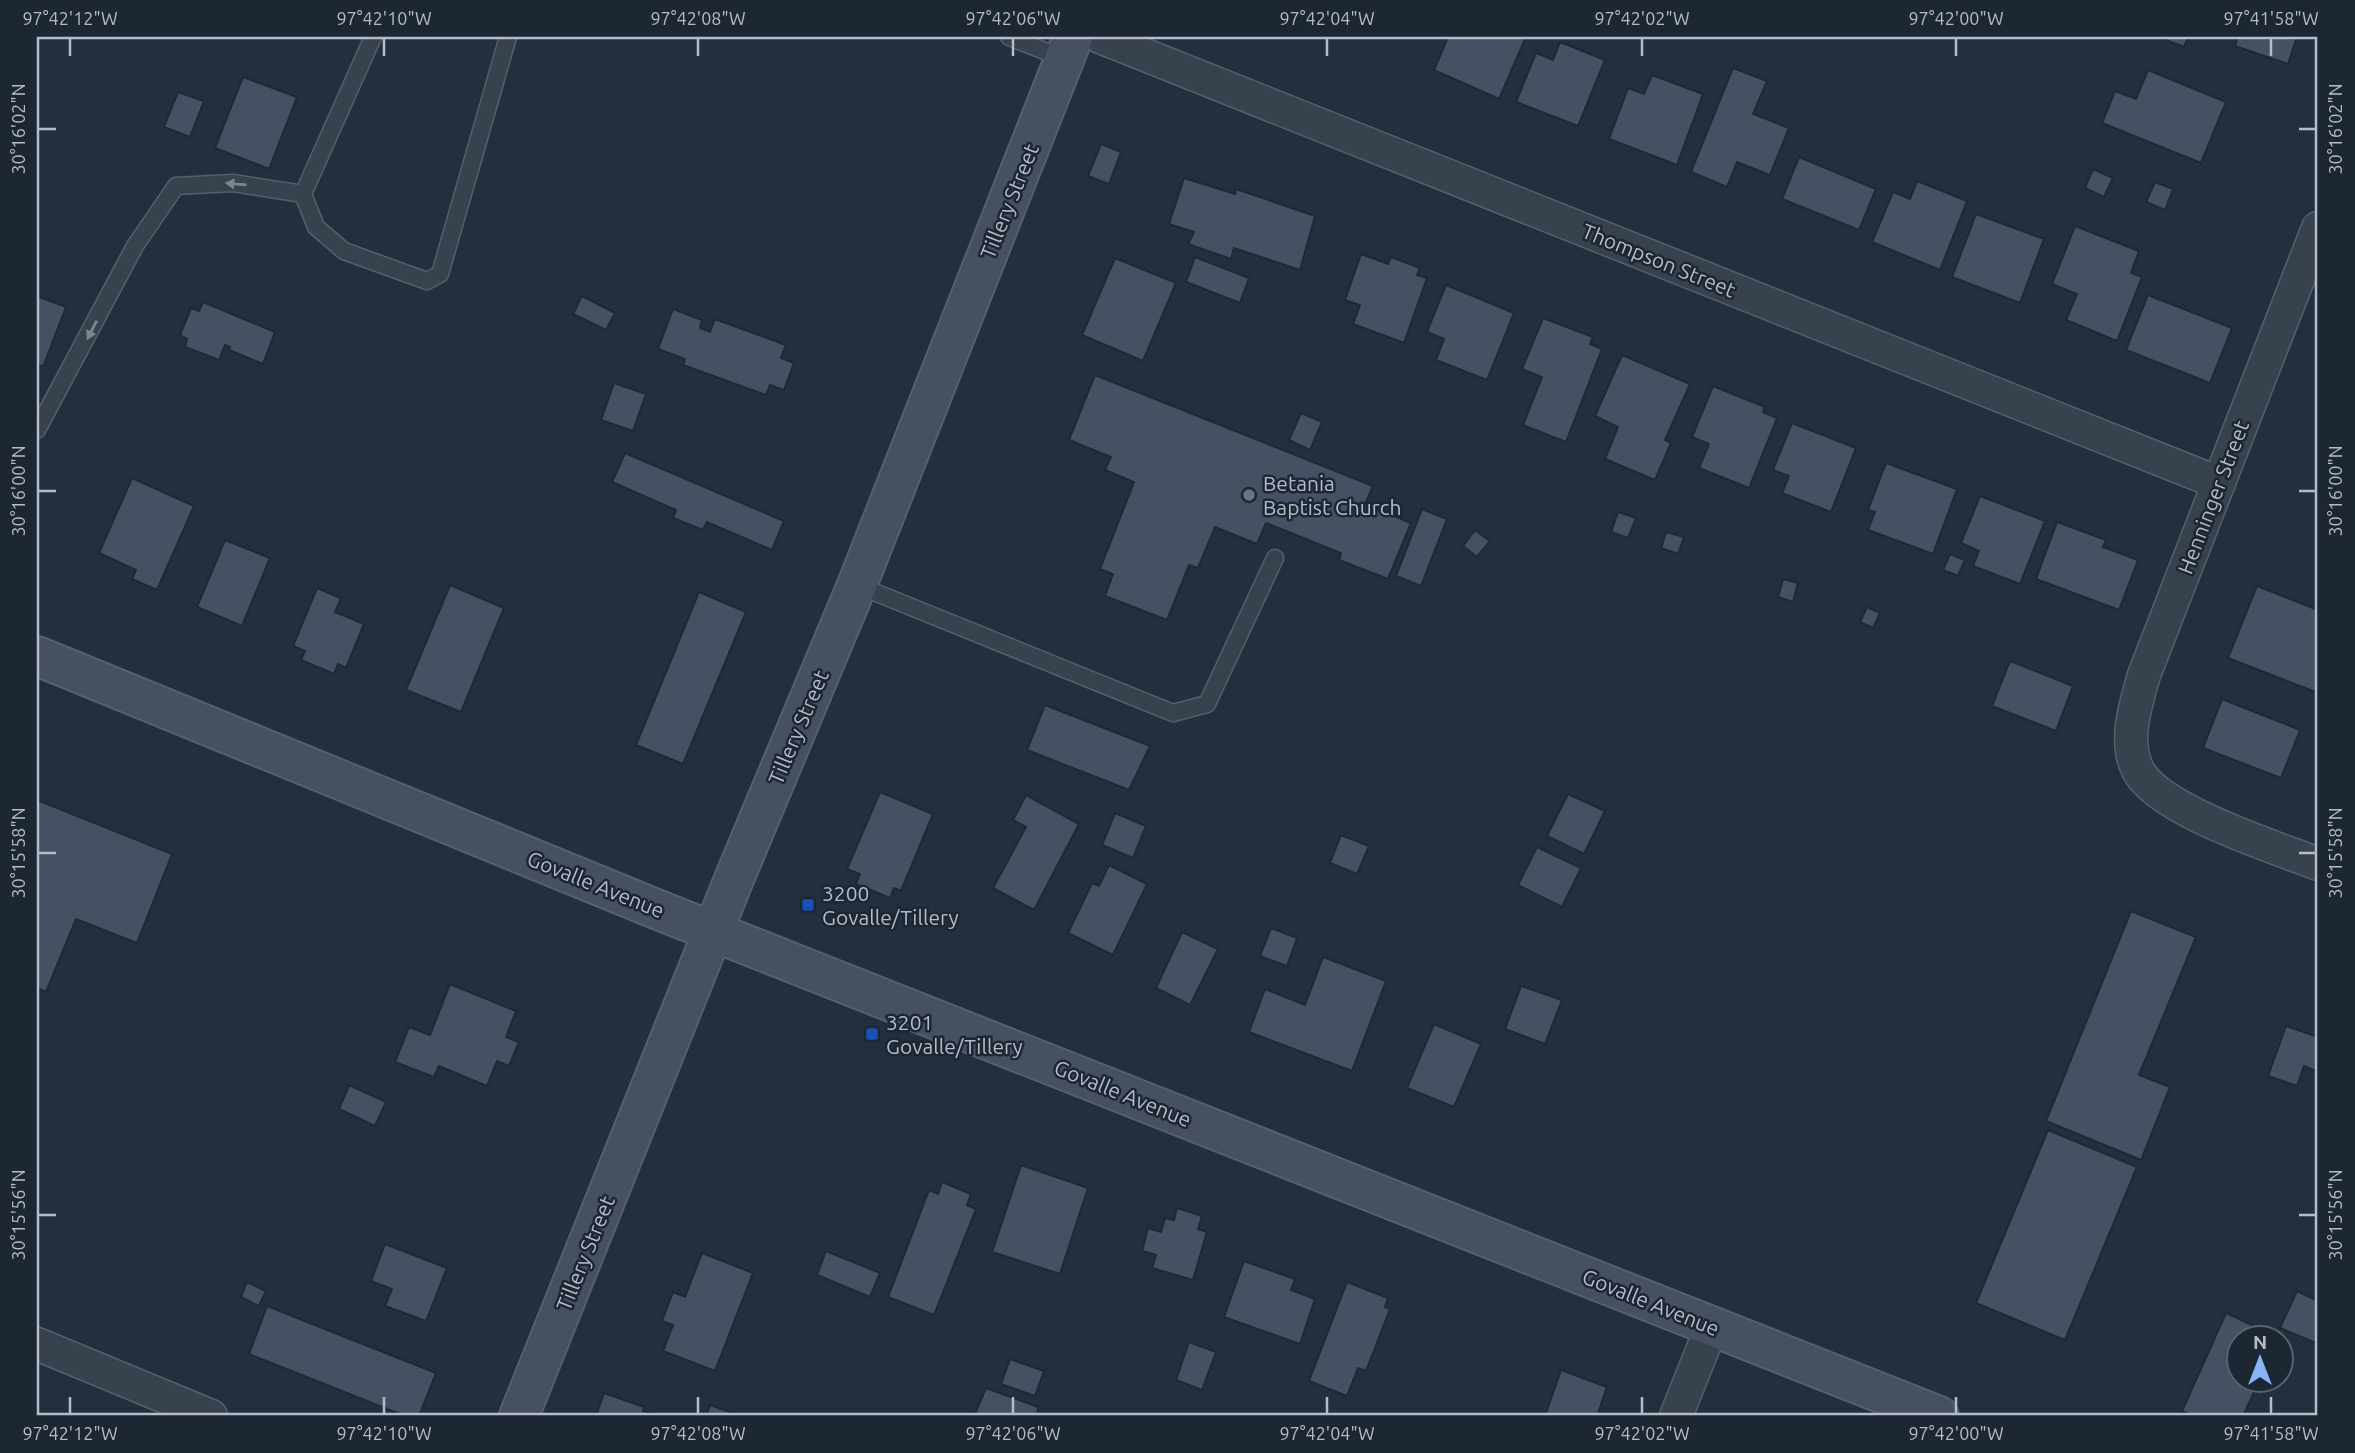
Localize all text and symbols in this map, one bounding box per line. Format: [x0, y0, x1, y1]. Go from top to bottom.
text: 97°42'12"W [22, 8, 118, 28]
text: 97°42'10"W [336, 8, 432, 28]
text: 97°42'08"W [650, 8, 746, 28]
text: 97°42'06"W [965, 8, 1061, 28]
text: 97°42'04"W [1279, 8, 1375, 28]
text: 97°42'02"W [1594, 8, 1690, 28]
text: 97°42'00"W [1908, 8, 2004, 28]
text: 97°41'58"W [2223, 8, 2319, 28]
text: 30°16'02"N [8, 83, 28, 175]
text: 30°16'02"N [2325, 83, 2345, 175]
street label: Tillery Street [975, 140, 1043, 262]
one-way arrow [225, 178, 247, 189]
street label: Thompson Street [1579, 218, 1739, 302]
one-way arrow [87, 320, 98, 340]
street label: Henninger Street [2173, 417, 2253, 577]
text: 30°16'00"N [8, 445, 28, 537]
text: 30°16'00"N [2325, 445, 2345, 537]
place label: Betania Baptist Church [1263, 471, 1402, 519]
marker: Betania Baptist Church [1241, 487, 1257, 503]
street label: Tillery Street [763, 666, 833, 788]
text: 30°15'58"N [8, 807, 28, 899]
text: 30°15'58"N [2325, 807, 2345, 899]
street label: Govalle Avenue [524, 846, 668, 922]
place label: 3200 Govalle/Tillery [822, 881, 959, 929]
marker: 3200 Govalle/Tillery [800, 897, 816, 913]
place label: 3201 Govalle/Tillery [886, 1010, 1023, 1058]
marker: 3201 Govalle/Tillery [864, 1026, 880, 1042]
street label: Govalle Avenue [1051, 1055, 1195, 1131]
text: 30°15'56"N [8, 1169, 28, 1261]
text: 30°15'56"N [2325, 1169, 2345, 1261]
street label: Tillery Street [551, 1192, 619, 1314]
street label: Govalle Avenue [1579, 1264, 1723, 1340]
north arrow [2226, 1324, 2296, 1394]
text: N [2253, 1331, 2267, 1353]
text: 97°42'12"W [22, 1423, 118, 1443]
text: 97°42'10"W [336, 1423, 432, 1443]
text: 97°42'08"W [650, 1423, 746, 1443]
text: 97°42'06"W [965, 1423, 1061, 1443]
text: 97°42'04"W [1279, 1423, 1375, 1443]
text: 97°42'02"W [1594, 1423, 1690, 1443]
text: 97°42'00"W [1908, 1423, 2004, 1443]
text: 97°41'58"W [2223, 1423, 2319, 1443]

